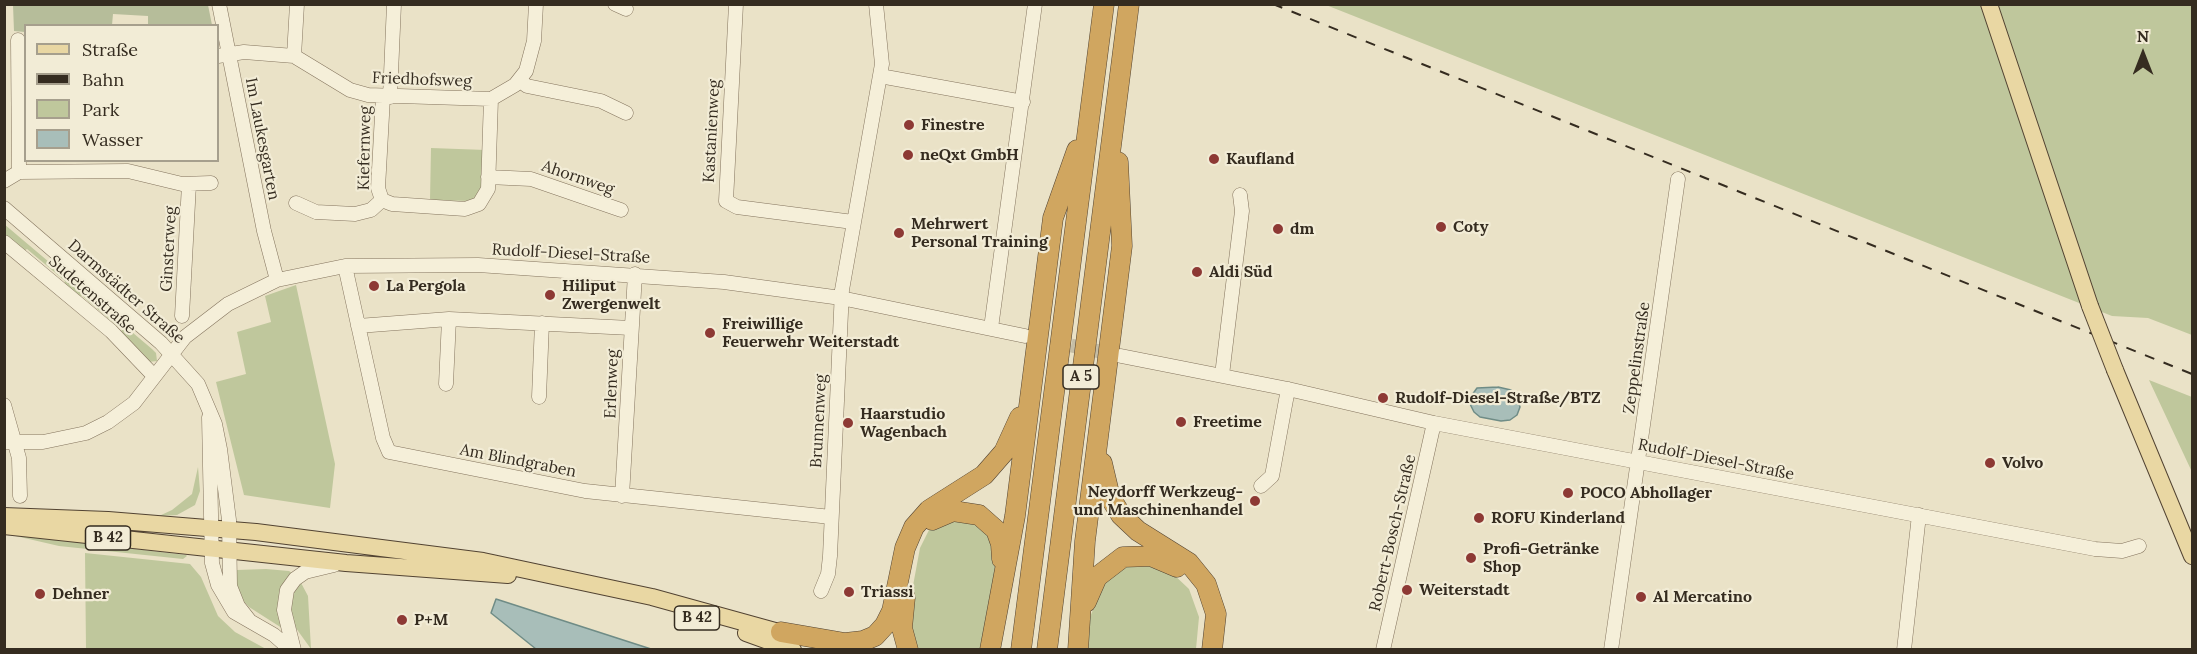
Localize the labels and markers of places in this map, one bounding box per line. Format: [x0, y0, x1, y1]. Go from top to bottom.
place label: Finestre [921, 115, 985, 135]
marker: Finestre [902, 118, 916, 132]
place label: neQxt GmbH [920, 145, 1019, 165]
marker: neQxt GmbH [901, 148, 915, 162]
place label: Kaufland [1226, 149, 1295, 169]
marker: Kaufland [1207, 152, 1221, 166]
place label: Mehrwert Personal Training [911, 214, 1048, 252]
place label: Coty [1453, 217, 1488, 237]
place label: dm [1290, 219, 1314, 239]
marker: Coty [1434, 220, 1448, 234]
marker: dm [1271, 222, 1285, 236]
marker: Mehrwert Personal Training [892, 226, 906, 240]
place label: Aldi Süd [1209, 262, 1273, 282]
marker: Aldi Süd [1190, 265, 1204, 279]
place label: La Pergola [386, 276, 466, 296]
place label: Hiliput Zwergenwelt [562, 276, 661, 314]
marker: La Pergola [367, 279, 381, 293]
marker: Hiliput Zwergenwelt [543, 288, 557, 302]
place label: Freiwillige Feuerwehr Weiterstadt [722, 314, 899, 352]
marker: Freiwillige Feuerwehr Weiterstadt [703, 326, 717, 340]
place label: Rudolf-Diesel-Straße/BTZ [1395, 388, 1601, 408]
marker: Rudolf-Diesel-Straße/BTZ [1376, 391, 1390, 405]
place label: Haarstudio Wagenbach [860, 404, 947, 442]
place label: Freetime [1193, 412, 1262, 432]
marker: Freetime [1174, 415, 1188, 429]
marker: Haarstudio Wagenbach [841, 416, 855, 430]
place label: Volvo [2002, 453, 2043, 473]
marker: Volvo [1983, 456, 1997, 470]
place label: Neydorff Werkzeug- und Maschinenhandel [1073, 482, 1243, 520]
place label: POCO Abhollager [1580, 483, 1712, 503]
marker: POCO Abhollager [1561, 486, 1575, 500]
marker: Neydorff Werkzeug- und Maschinenhandel [1248, 494, 1262, 508]
place label: ROFU Kinderland [1491, 508, 1625, 528]
marker: ROFU Kinderland [1472, 511, 1486, 525]
place label: Profi-Getränke Shop [1483, 539, 1599, 577]
marker: Profi-Getränke Shop [1464, 551, 1478, 565]
place label: Weiterstadt [1419, 580, 1510, 600]
place label: Triassi [861, 582, 913, 602]
marker: Weiterstadt [1400, 583, 1414, 597]
place label: Dehner [52, 584, 109, 604]
marker: Triassi [842, 585, 856, 599]
marker: Dehner [33, 587, 47, 601]
place label: Al Mercatino [1653, 587, 1752, 607]
marker: Al Mercatino [1634, 590, 1648, 604]
place label: P+M [414, 610, 448, 630]
marker: P+M [395, 613, 409, 627]

